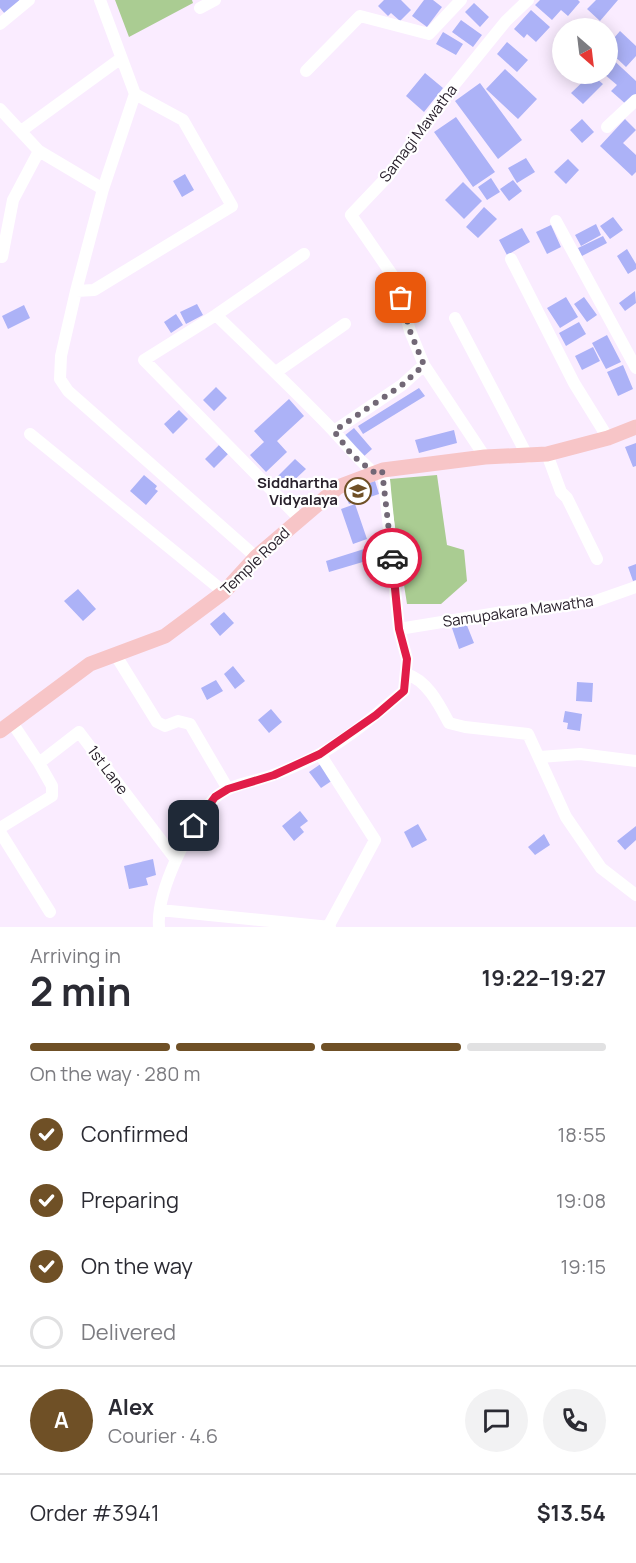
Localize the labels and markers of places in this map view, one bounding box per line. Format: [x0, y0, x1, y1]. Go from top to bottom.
pin [375, 272, 426, 323]
place label: Siddhartha Vidyalaya [257, 472, 338, 510]
school or university icon: Siddhartha Vidyalaya [343, 476, 373, 506]
pin [168, 800, 219, 851]

